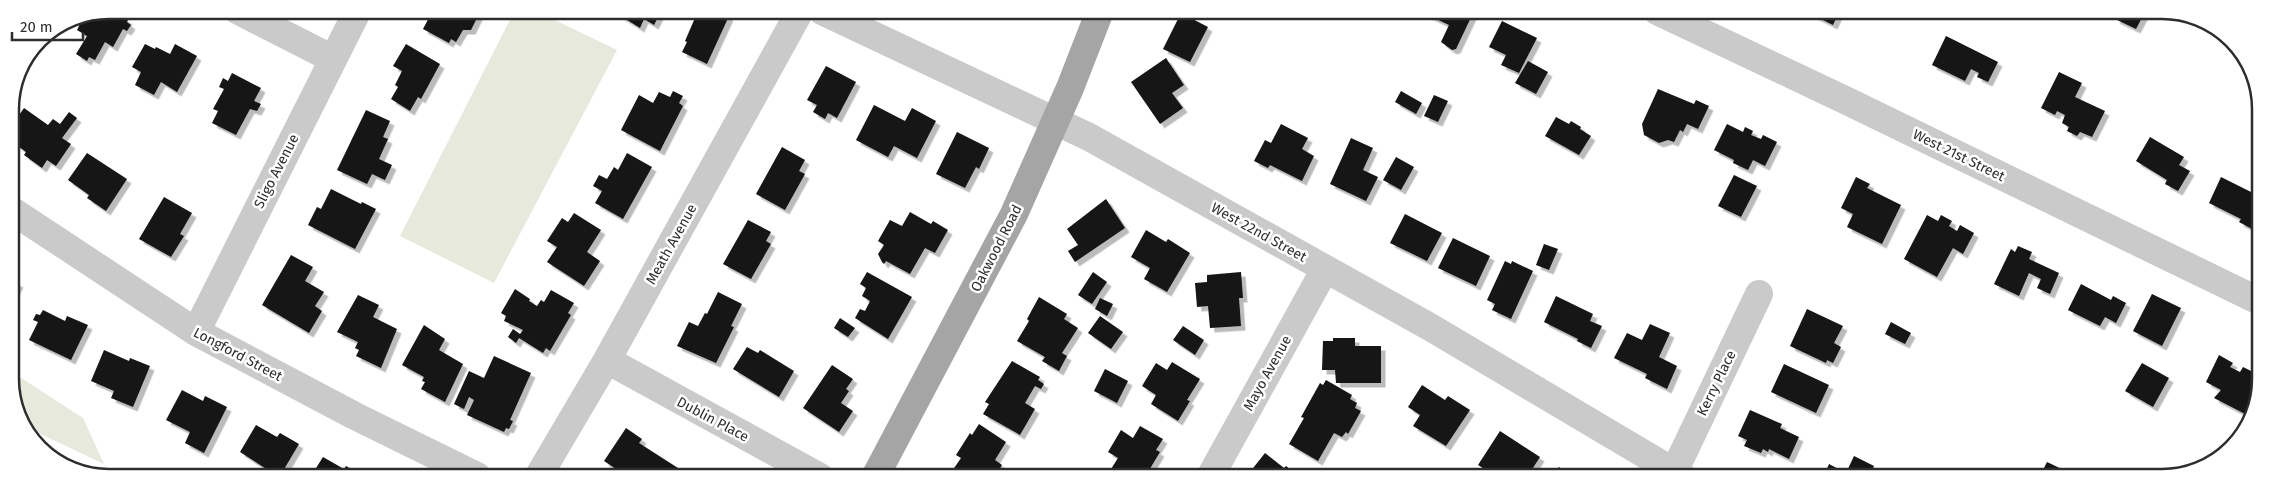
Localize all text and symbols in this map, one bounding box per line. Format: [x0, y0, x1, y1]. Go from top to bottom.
scale bar [12, 10, 84, 42]
text: 20 m [20, 18, 53, 36]
street label: West 21st Street [1910, 126, 2008, 185]
street label: Sligo Avenue [250, 131, 302, 211]
street label: West 22nd Street [1208, 199, 1310, 266]
street label: Meath Avenue [642, 201, 701, 287]
street label: Oakwood Road [967, 202, 1026, 294]
street label: Longford Street [190, 324, 286, 385]
street label: Mayo Avenue [1240, 333, 1295, 414]
street label: Kerry Place [1693, 348, 1740, 419]
street label: Dublin Place [674, 393, 752, 446]

